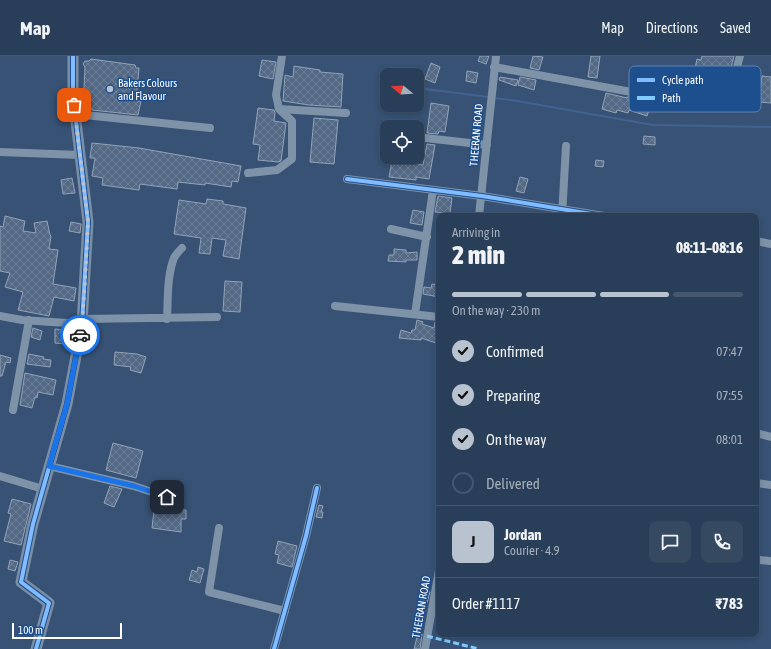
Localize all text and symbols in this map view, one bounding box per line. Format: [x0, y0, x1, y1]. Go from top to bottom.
text: Map [20, 17, 51, 39]
text: Map [601, 20, 624, 36]
text: Directions [646, 20, 698, 36]
text: Saved [720, 20, 751, 36]
legend [629, 66, 761, 112]
north arrow [380, 68, 424, 112]
map controls [380, 68, 424, 164]
text: Cycle path [662, 74, 704, 86]
place label: Bakers Colours and Flavour [118, 77, 177, 102]
marker: Bakers Colours and Flavour [105, 84, 115, 94]
pin [57, 88, 91, 122]
text: Path [662, 92, 681, 104]
icon: bag [63, 94, 85, 116]
street label: THEERAN ROAD [467, 103, 485, 167]
button: locate [380, 120, 424, 164]
text: Arriving in [452, 225, 500, 240]
text: 08:11–08:16 [676, 239, 743, 256]
text: 2 min [452, 240, 505, 270]
text: On the way · 230 m [452, 303, 540, 318]
courier [60, 315, 100, 355]
icon: car [69, 324, 91, 346]
icon: check [452, 340, 474, 362]
text: Confirmed [486, 343, 544, 360]
text: 07:47 [716, 344, 743, 359]
icon: check [452, 384, 474, 406]
text: Preparing [486, 387, 540, 404]
text: 07:55 [716, 388, 743, 403]
icon: check [452, 428, 474, 450]
text: On the way [486, 431, 547, 448]
text: 08:01 [716, 432, 743, 447]
text: Delivered [486, 475, 540, 492]
pin [150, 480, 184, 514]
icon: home [156, 486, 178, 508]
button: chat [649, 521, 691, 563]
button: phone [701, 521, 743, 563]
text: Jordan [504, 526, 542, 543]
text: J [471, 533, 475, 550]
text: Courier · 4.9 [504, 543, 560, 558]
street label: THEERAN ROAD [410, 575, 432, 639]
text: Order #1117 [452, 595, 520, 612]
text: ₹783 [715, 595, 743, 612]
scale bar [12, 621, 122, 640]
text: 100 m [18, 624, 43, 636]

